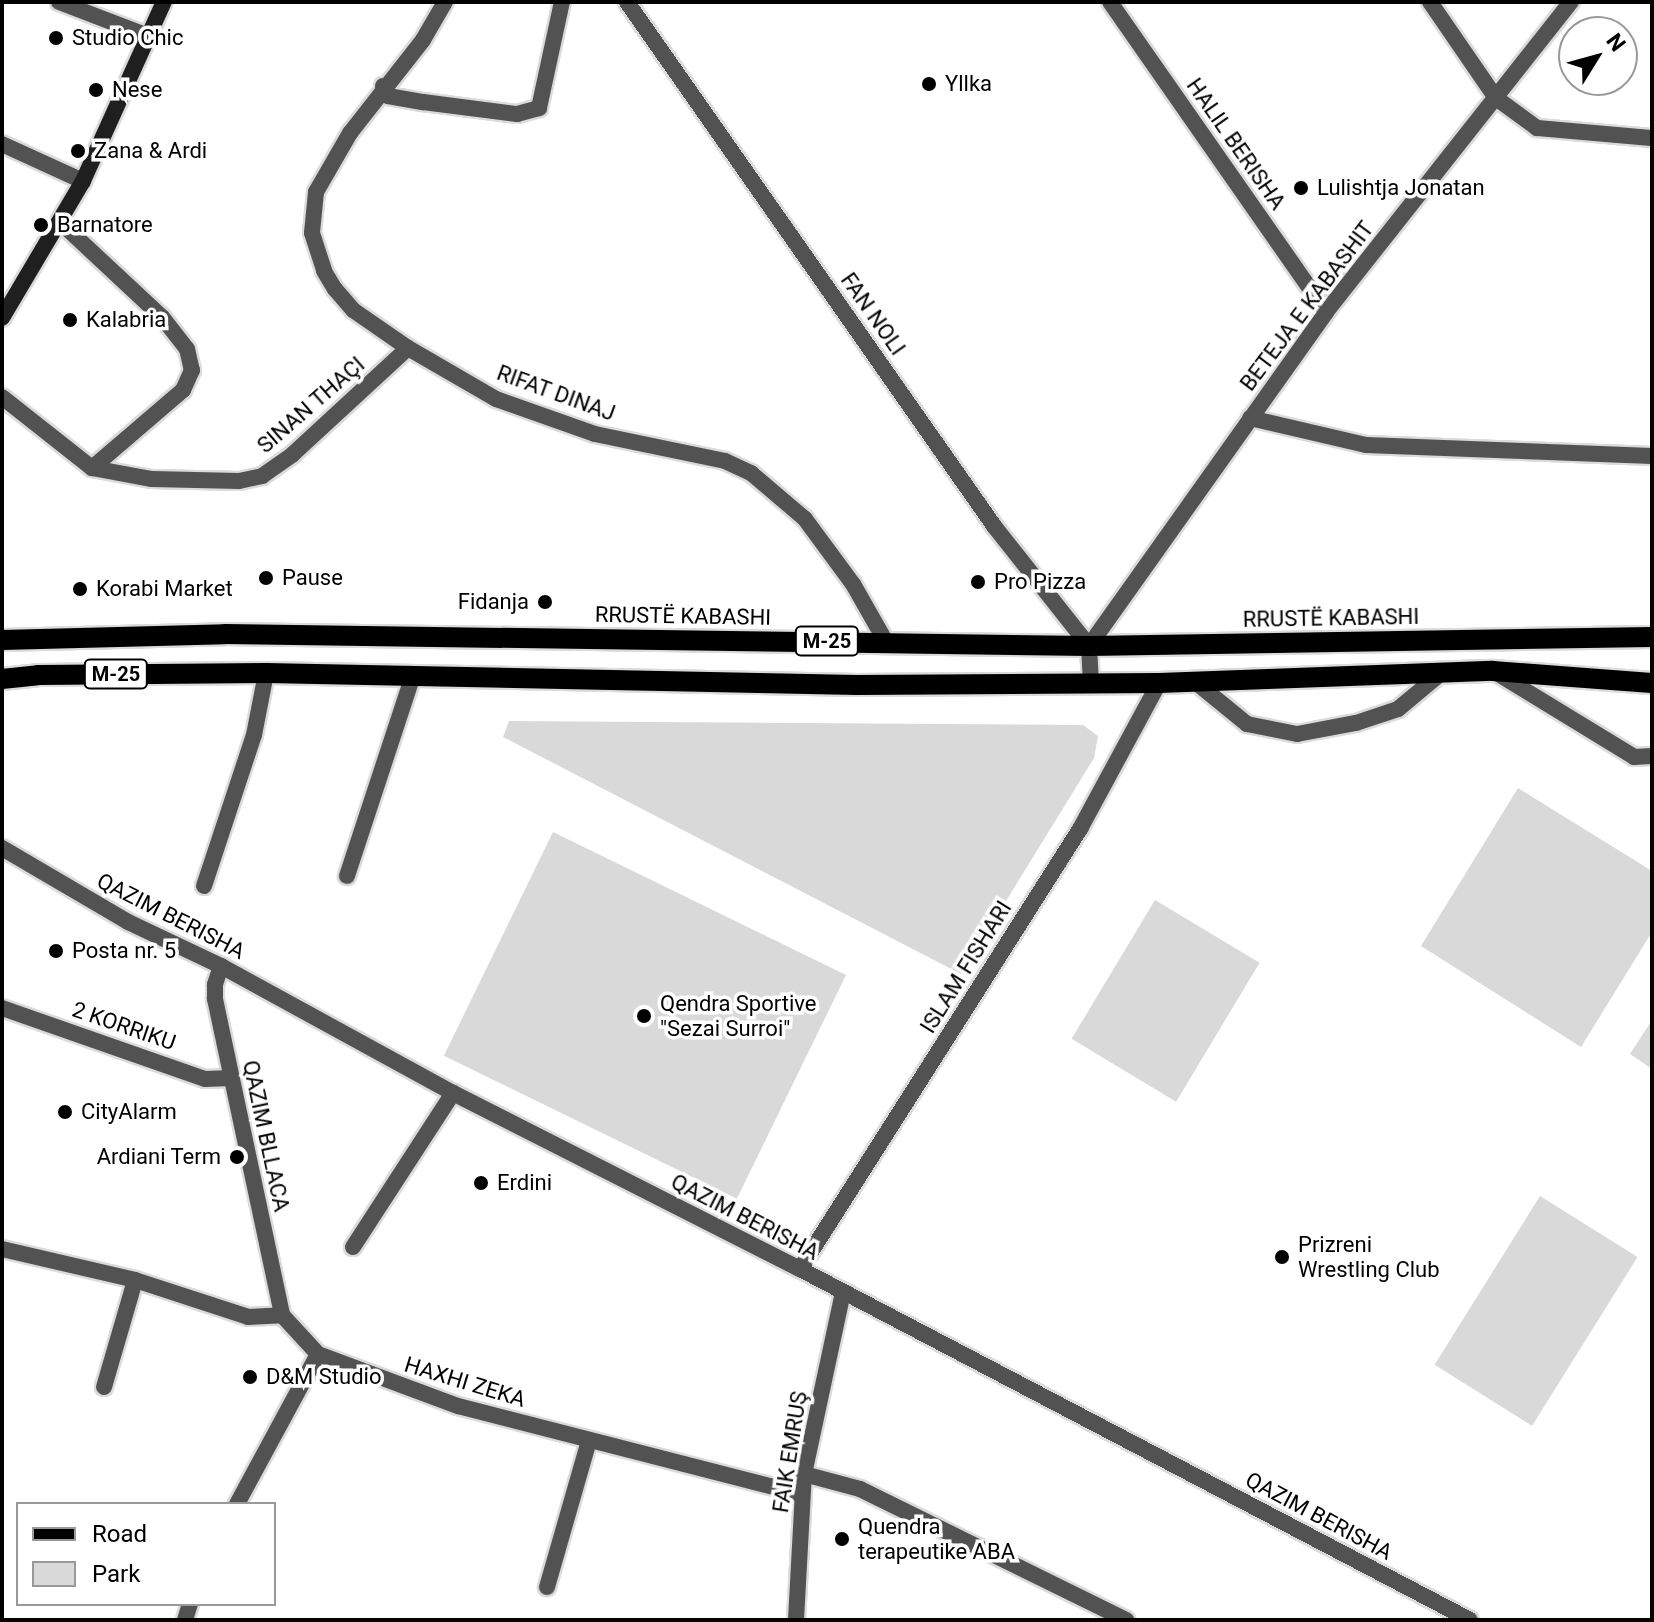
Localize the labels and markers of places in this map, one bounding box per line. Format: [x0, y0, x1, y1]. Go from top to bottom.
place label: Studio Chic [72, 25, 183, 51]
marker: Studio Chic [47, 29, 65, 47]
place label: Yllka [945, 71, 992, 97]
marker: Yllka [920, 75, 938, 93]
place label: Nese [112, 77, 162, 103]
marker: Nese [87, 81, 105, 99]
place label: Zana & Ardi [94, 138, 207, 164]
marker: Zana & Ardi [69, 142, 87, 160]
place label: Lulishtja Jonatan [1317, 175, 1485, 201]
marker: Lulishtja Jonatan [1292, 179, 1310, 197]
place label: Barnatore [57, 212, 153, 238]
marker: Barnatore [32, 216, 50, 234]
place label: Kalabria [86, 307, 166, 333]
marker: Kalabria [61, 311, 79, 329]
place label: Pause [282, 565, 343, 591]
marker: Pause [257, 569, 275, 587]
place label: Pro Pizza [994, 569, 1086, 595]
marker: Pro Pizza [969, 573, 987, 591]
place label: Korabi Market [96, 576, 233, 602]
marker: Korabi Market [71, 580, 89, 598]
place label: Fidanja [458, 589, 529, 615]
marker: Fidanja [536, 593, 554, 611]
place label: Posta nr. 5 [72, 938, 176, 964]
marker: Posta nr. 5 [47, 942, 65, 960]
place label: Qendra Sportive "Sezai Surroi" [660, 990, 816, 1042]
marker: Qendra Sportive "Sezai Surroi" [635, 1007, 653, 1025]
place label: CityAlarm [81, 1099, 177, 1125]
marker: CityAlarm [56, 1103, 74, 1121]
place label: Ardiani Term [96, 1144, 221, 1170]
marker: Ardiani Term [228, 1148, 246, 1166]
place label: Erdini [497, 1170, 552, 1196]
marker: Erdini [472, 1174, 490, 1192]
place label: Prizreni Wrestling Club [1298, 1231, 1440, 1282]
marker: Prizreni Wrestling Club [1273, 1248, 1291, 1266]
place label: D&M Studio [266, 1364, 381, 1390]
marker: D&M Studio [241, 1368, 259, 1386]
place label: Quendra terapeutike ABA [858, 1513, 1015, 1564]
marker: Quendra terapeutike ABA [833, 1530, 851, 1548]

